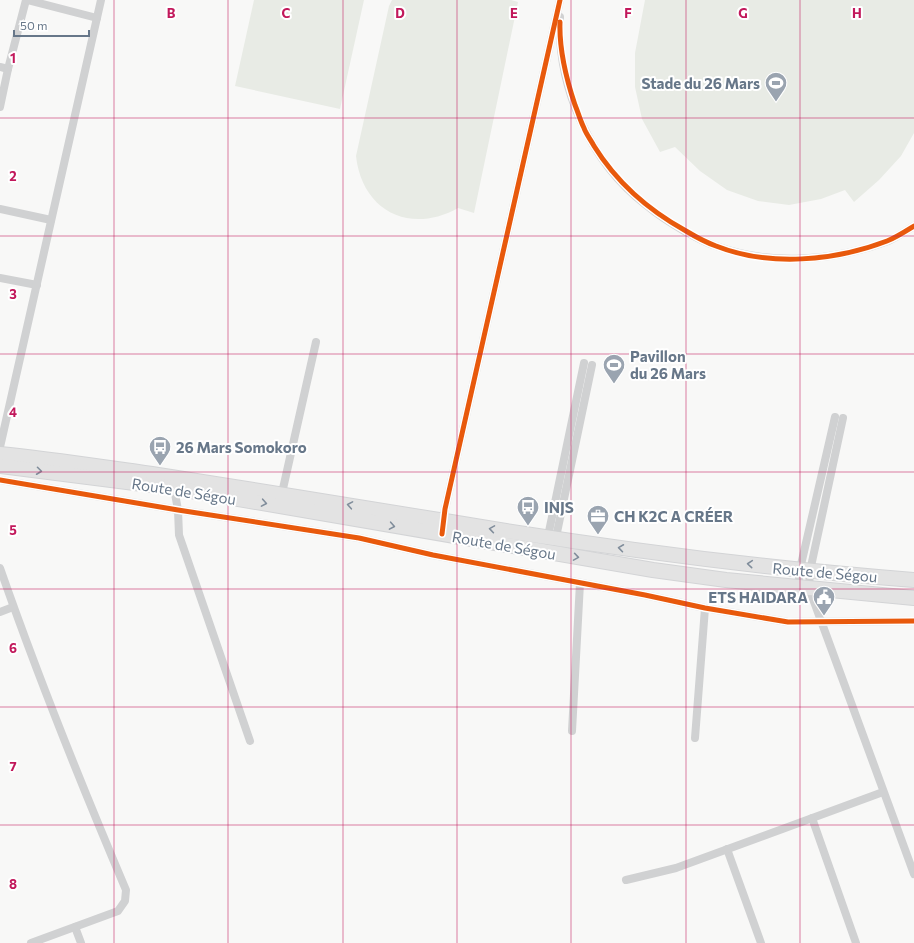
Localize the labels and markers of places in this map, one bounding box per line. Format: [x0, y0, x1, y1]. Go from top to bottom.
sports icon: Stade du 26 Mars [763, 70, 789, 103]
place label: Stade du 26 Mars [641, 74, 760, 92]
place label: Pavillon du 26 Mars [630, 347, 706, 382]
sports icon: Pavillon du 26 Mars [601, 352, 627, 385]
bus stop icon: 26 Mars Somokoro [147, 434, 173, 467]
place label: 26 Mars Somokoro [176, 438, 307, 456]
bus stop icon: INJS [515, 494, 541, 527]
place label: INJS [544, 498, 574, 516]
office icon: CH K2C A CRÉER [585, 503, 611, 536]
place label: CH K2C A CRÉER [614, 507, 734, 525]
public building icon: ETS HAIDARA [811, 584, 837, 617]
place label: ETS HAIDARA [708, 588, 808, 606]

